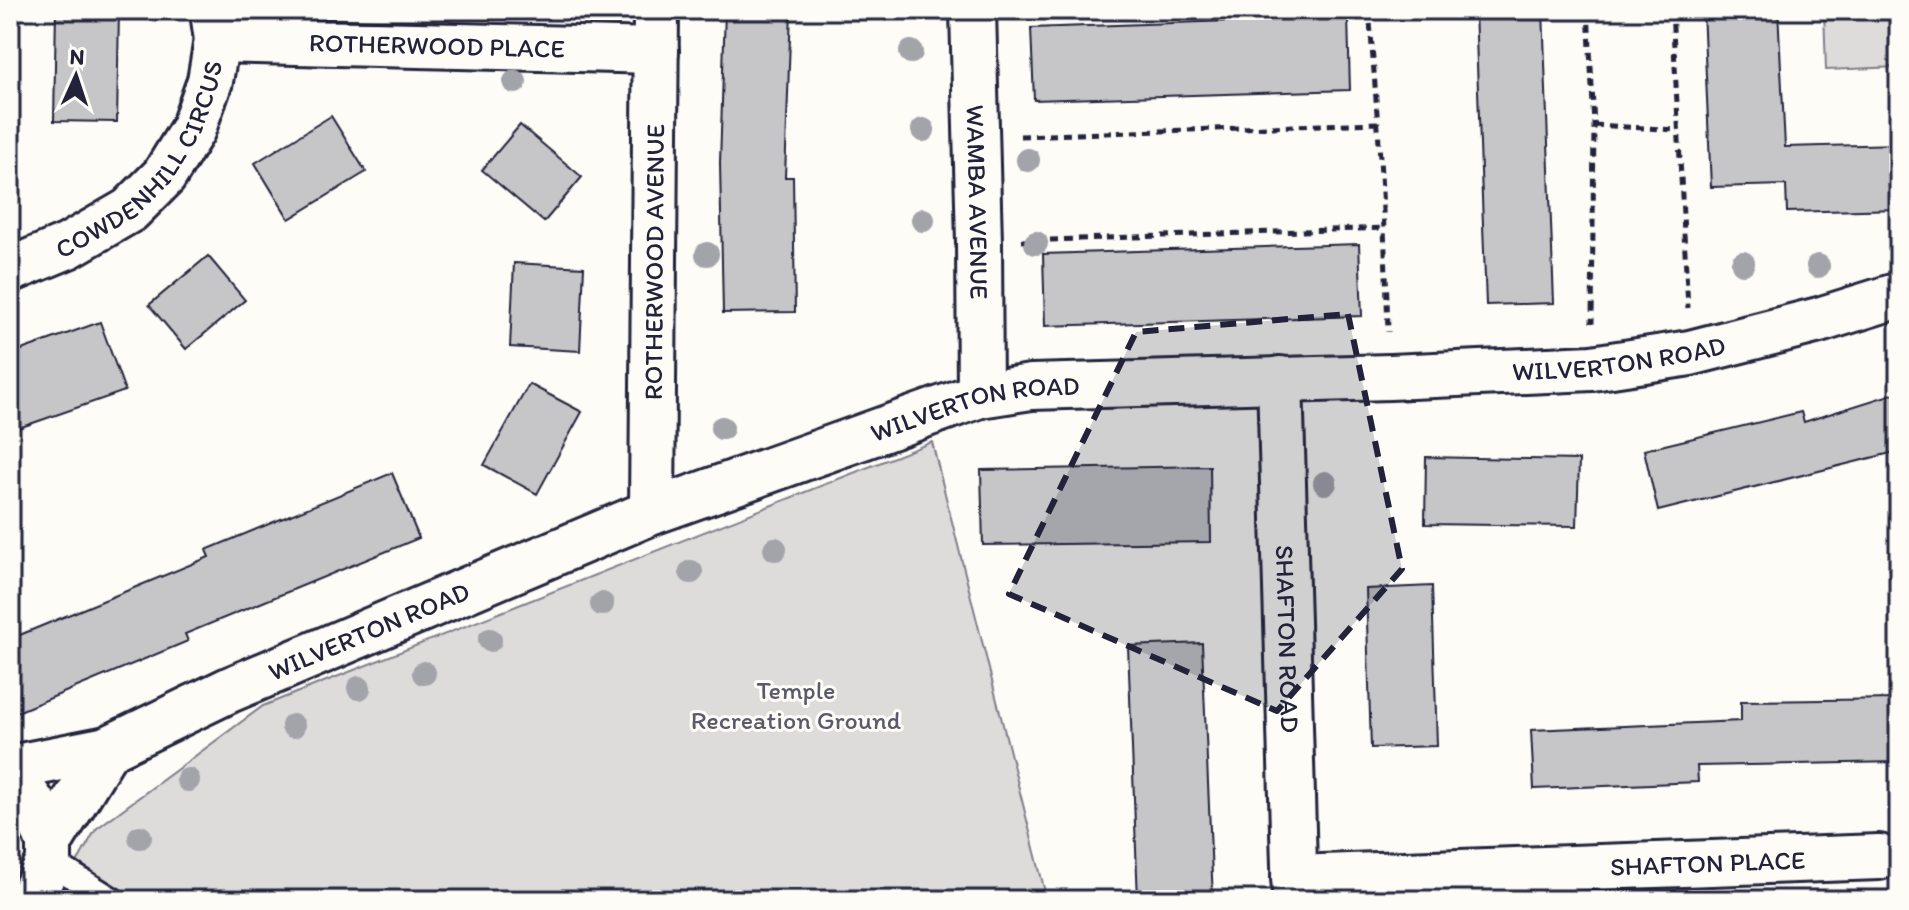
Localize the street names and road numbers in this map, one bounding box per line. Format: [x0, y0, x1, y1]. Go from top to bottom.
street label: ROTHERWOOD PLACE [309, 26, 565, 65]
street label: COWDENHILL CIRCUS [38, 42, 224, 262]
street label: WAMBA AVENUE [959, 104, 995, 299]
street label: ROTHERWOOD AVENUE [637, 124, 671, 400]
street label: WILVERTON ROAD [1511, 329, 1729, 388]
street label: WILVERTON ROAD [866, 370, 1080, 449]
street label: SHAFTON ROAD [1269, 544, 1306, 733]
street label: WILVERTON ROAD [263, 575, 474, 688]
street label: SHAFTON PLACE [1610, 844, 1806, 883]

